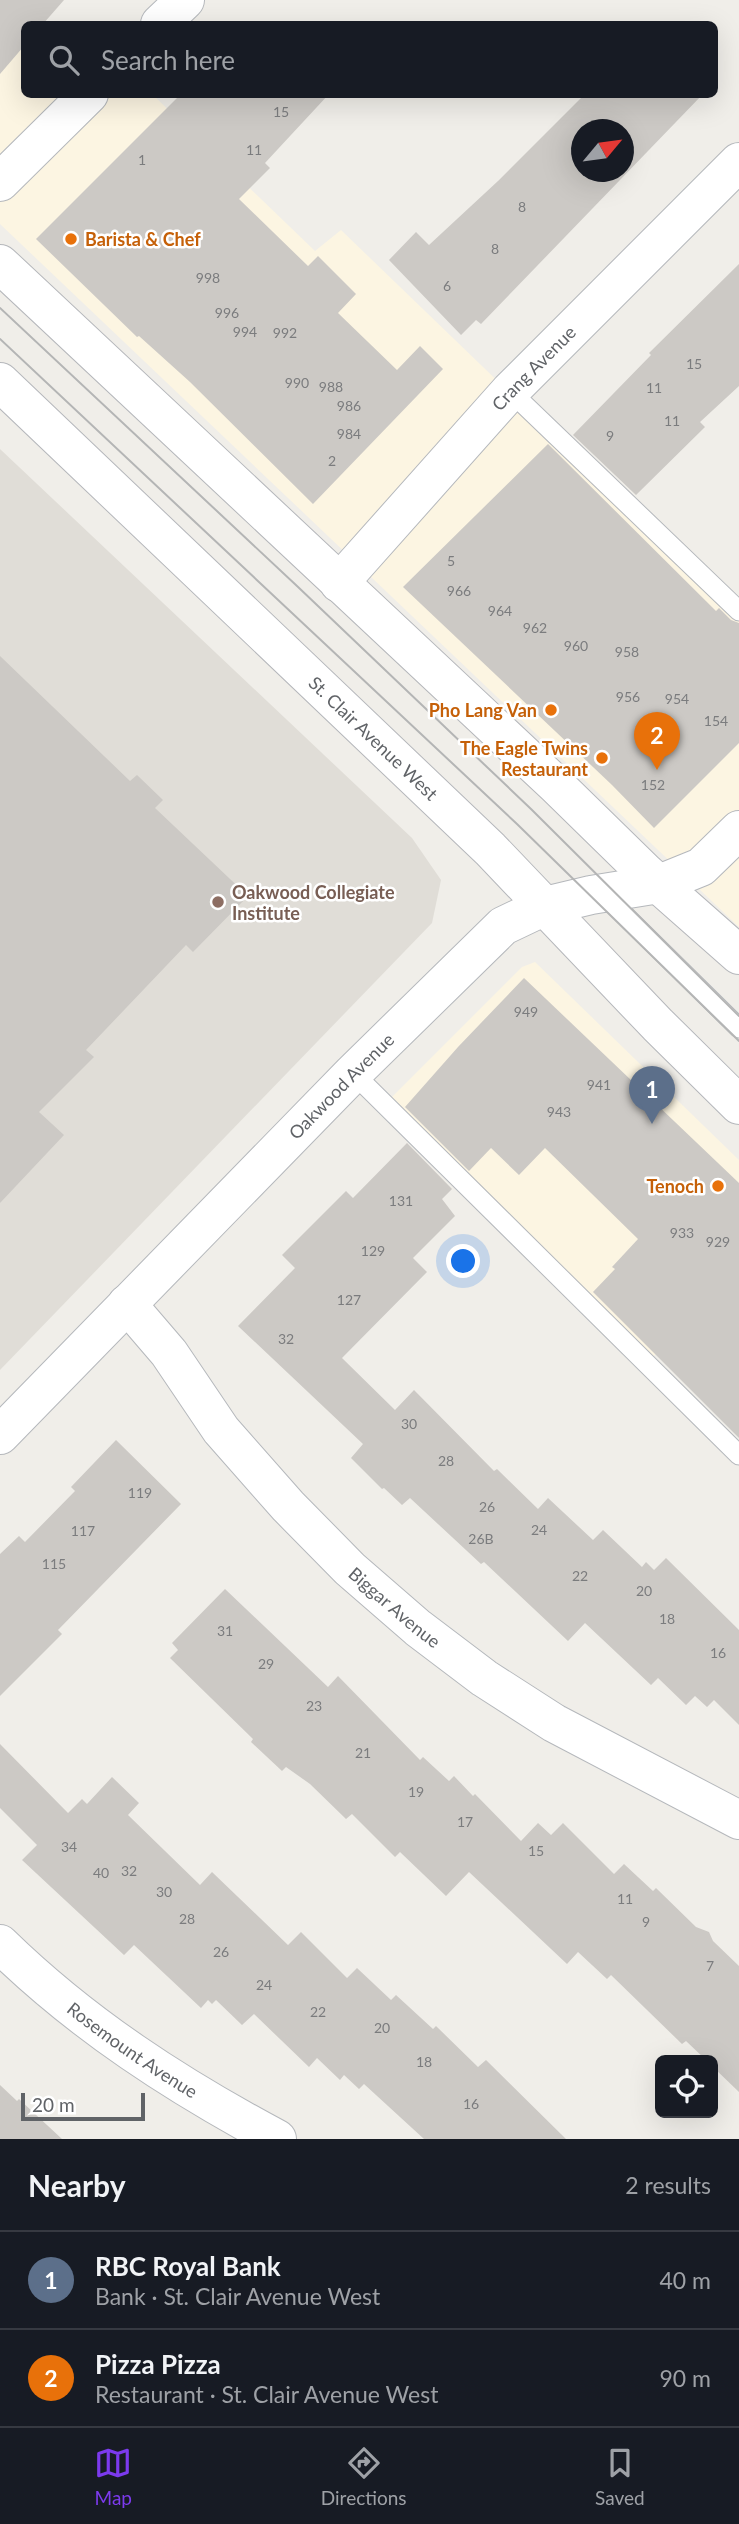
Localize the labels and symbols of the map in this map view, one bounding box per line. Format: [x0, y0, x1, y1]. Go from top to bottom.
house number: 15 [273, 103, 289, 120]
north arrow [571, 119, 634, 182]
house number: 11 [246, 141, 262, 158]
house number: 1 [138, 151, 146, 168]
house number: 8 [518, 198, 526, 215]
place label: Barista & Chef [85, 228, 201, 250]
marker: Barista & Chef [63, 231, 79, 247]
house number: 8 [491, 240, 499, 257]
house number: 998 [196, 269, 220, 286]
house number: 6 [443, 277, 451, 294]
house number: 996 [215, 304, 239, 321]
street label: Crang Avenue [487, 321, 580, 415]
house number: 994 [233, 323, 257, 340]
house number: 992 [273, 324, 297, 341]
house number: 15 [686, 355, 702, 372]
house number: 990 [285, 374, 309, 391]
house number: 988 [319, 378, 343, 395]
house number: 11 [646, 379, 662, 396]
house number: 986 [337, 397, 361, 414]
house number: 11 [664, 412, 680, 429]
house number: 984 [337, 425, 361, 442]
house number: 9 [606, 427, 614, 444]
house number: 2 [328, 452, 336, 469]
house number: 5 [447, 552, 455, 569]
house number: 966 [447, 582, 471, 599]
house number: 964 [488, 602, 512, 619]
house number: 962 [523, 619, 547, 636]
house number: 960 [564, 637, 588, 654]
house number: 958 [615, 643, 639, 660]
street label: St. Clair Avenue West [304, 671, 443, 805]
house number: 956 [616, 688, 640, 705]
house number: 954 [665, 690, 689, 707]
place label: Pho Lang Van [429, 699, 537, 721]
marker: Pho Lang Van [543, 702, 559, 718]
pin: 2 [634, 712, 680, 770]
house number: 154 [704, 712, 728, 729]
place label: The Eagle Twins Restaurant [460, 737, 588, 780]
marker: The Eagle Twins Restaurant [594, 750, 610, 766]
house number: 152 [641, 776, 665, 793]
place label: Oakwood Collegiate Institute [232, 881, 395, 924]
marker: Oakwood Collegiate Institute [210, 894, 226, 910]
house number: 949 [514, 1003, 538, 1020]
street label: Oakwood Avenue [284, 1028, 398, 1144]
pin: 1 [629, 1066, 675, 1124]
house number: 941 [587, 1076, 611, 1093]
house number: 943 [547, 1103, 571, 1120]
place label: Tenoch [646, 1175, 704, 1197]
marker: Tenoch [710, 1178, 726, 1194]
house number: 131 [389, 1192, 413, 1209]
house number: 933 [670, 1224, 694, 1241]
house number: 929 [706, 1233, 730, 1250]
house number: 129 [361, 1242, 385, 1259]
your location [446, 1244, 480, 1278]
house number: 127 [337, 1291, 361, 1308]
house number: 32 [278, 1330, 294, 1347]
house number: 30 [401, 1415, 417, 1432]
house number: 28 [438, 1452, 454, 1469]
house number: 119 [128, 1484, 152, 1501]
house number: 26 [479, 1498, 495, 1515]
house number: 24 [531, 1521, 547, 1538]
house number: 117 [71, 1522, 95, 1539]
house number: 26B [468, 1530, 494, 1547]
house number: 115 [42, 1555, 66, 1572]
street label: Biggar Avenue [344, 1562, 445, 1652]
house number: 22 [572, 1567, 588, 1584]
house number: 20 [636, 1582, 652, 1599]
house number: 18 [659, 1610, 675, 1627]
house number: 31 [217, 1622, 233, 1639]
house number: 16 [710, 1644, 726, 1661]
house number: 29 [258, 1655, 274, 1672]
house number: 23 [306, 1697, 322, 1714]
house number: 21 [355, 1744, 371, 1761]
house number: 19 [408, 1783, 424, 1800]
house number: 17 [457, 1813, 473, 1830]
house number: 34 [61, 1838, 77, 1855]
house number: 15 [528, 1842, 544, 1859]
house number: 32 [121, 1862, 137, 1879]
house number: 40 [93, 1864, 109, 1881]
house number: 30 [156, 1883, 172, 1900]
house number: 11 [617, 1890, 633, 1907]
house number: 28 [179, 1910, 195, 1927]
house number: 9 [642, 1913, 650, 1930]
house number: 26 [213, 1943, 229, 1960]
house number: 7 [706, 1957, 714, 1974]
house number: 24 [256, 1976, 272, 1993]
street label: Rosemount Avenue [63, 1997, 202, 2102]
house number: 22 [310, 2003, 326, 2020]
house number: 20 [374, 2019, 390, 2036]
house number: 18 [416, 2053, 432, 2070]
scale bar [21, 2090, 145, 2122]
house number: 16 [463, 2095, 479, 2112]

